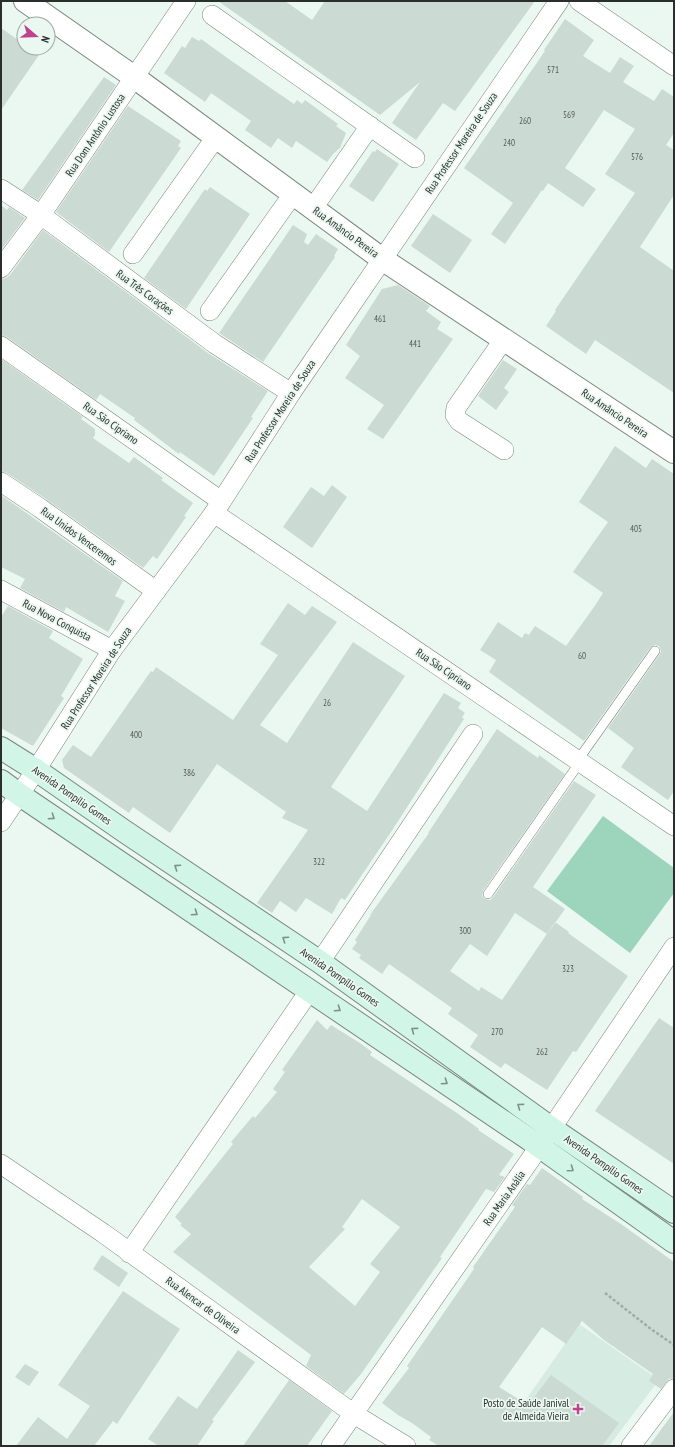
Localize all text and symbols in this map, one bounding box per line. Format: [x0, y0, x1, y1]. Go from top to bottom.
north arrow [16, 16, 56, 56]
text: N [38, 34, 53, 44]
house number: 571 [547, 64, 559, 75]
street label: Rua Professor Moreira de Souza [422, 90, 500, 196]
street label: Rua Dom Antônio Lustosa [62, 91, 128, 179]
house number: 569 [563, 109, 575, 120]
house number: 260 [519, 115, 531, 126]
house number: 240 [503, 137, 515, 148]
house number: 576 [631, 151, 643, 162]
street label: Rua Amâncio Pereira [310, 203, 382, 261]
street label: Rua Três Corações [113, 266, 177, 318]
house number: 461 [374, 313, 386, 324]
house number: 441 [409, 338, 421, 349]
street label: Rua Professor Moreira de Souza [242, 357, 318, 465]
street label: Rua Amâncio Pereira [579, 385, 651, 441]
street label: Rua São Cipriano [81, 399, 142, 447]
street label: Rua Unidos Venceremos [38, 504, 120, 568]
house number: 405 [630, 523, 642, 534]
street label: Rua Nova Conquista [20, 596, 94, 644]
street label: Rua Professor Moreira de Souza [58, 624, 134, 732]
street label: Rua São Cipriano [413, 645, 475, 693]
house number: 60 [578, 650, 586, 661]
house number: 26 [323, 697, 331, 708]
house number: 400 [130, 729, 142, 740]
street label: Avenida Pompílio Gomes [30, 762, 115, 828]
house number: 386 [183, 767, 195, 778]
one-way arrow [48, 812, 55, 820]
house number: 322 [313, 856, 325, 867]
one-way arrow [174, 864, 181, 872]
one-way arrow [191, 908, 198, 916]
house number: 300 [459, 925, 471, 936]
one-way arrow [282, 936, 289, 944]
street label: Avenida Pompílio Gomes [298, 944, 383, 1010]
house number: 323 [562, 963, 574, 974]
one-way arrow [333, 1004, 340, 1011]
house number: 270 [491, 1026, 503, 1037]
one-way arrow [412, 1028, 419, 1035]
house number: 262 [536, 1046, 548, 1057]
one-way arrow [441, 1077, 448, 1085]
one-way arrow [517, 1103, 524, 1111]
street label: Avenida Pompílio Gomes [562, 1131, 647, 1197]
one-way arrow [567, 1164, 574, 1172]
street label: Rua Maria Anália [480, 1168, 528, 1228]
street label: Rua Alencar de Oliveira [163, 1273, 243, 1337]
place label: Posto de Saúde Janival de Almeida Vieira [483, 1396, 569, 1423]
marker: Posto de Saúde Janival de Almeida Vieira [572, 1403, 584, 1415]

